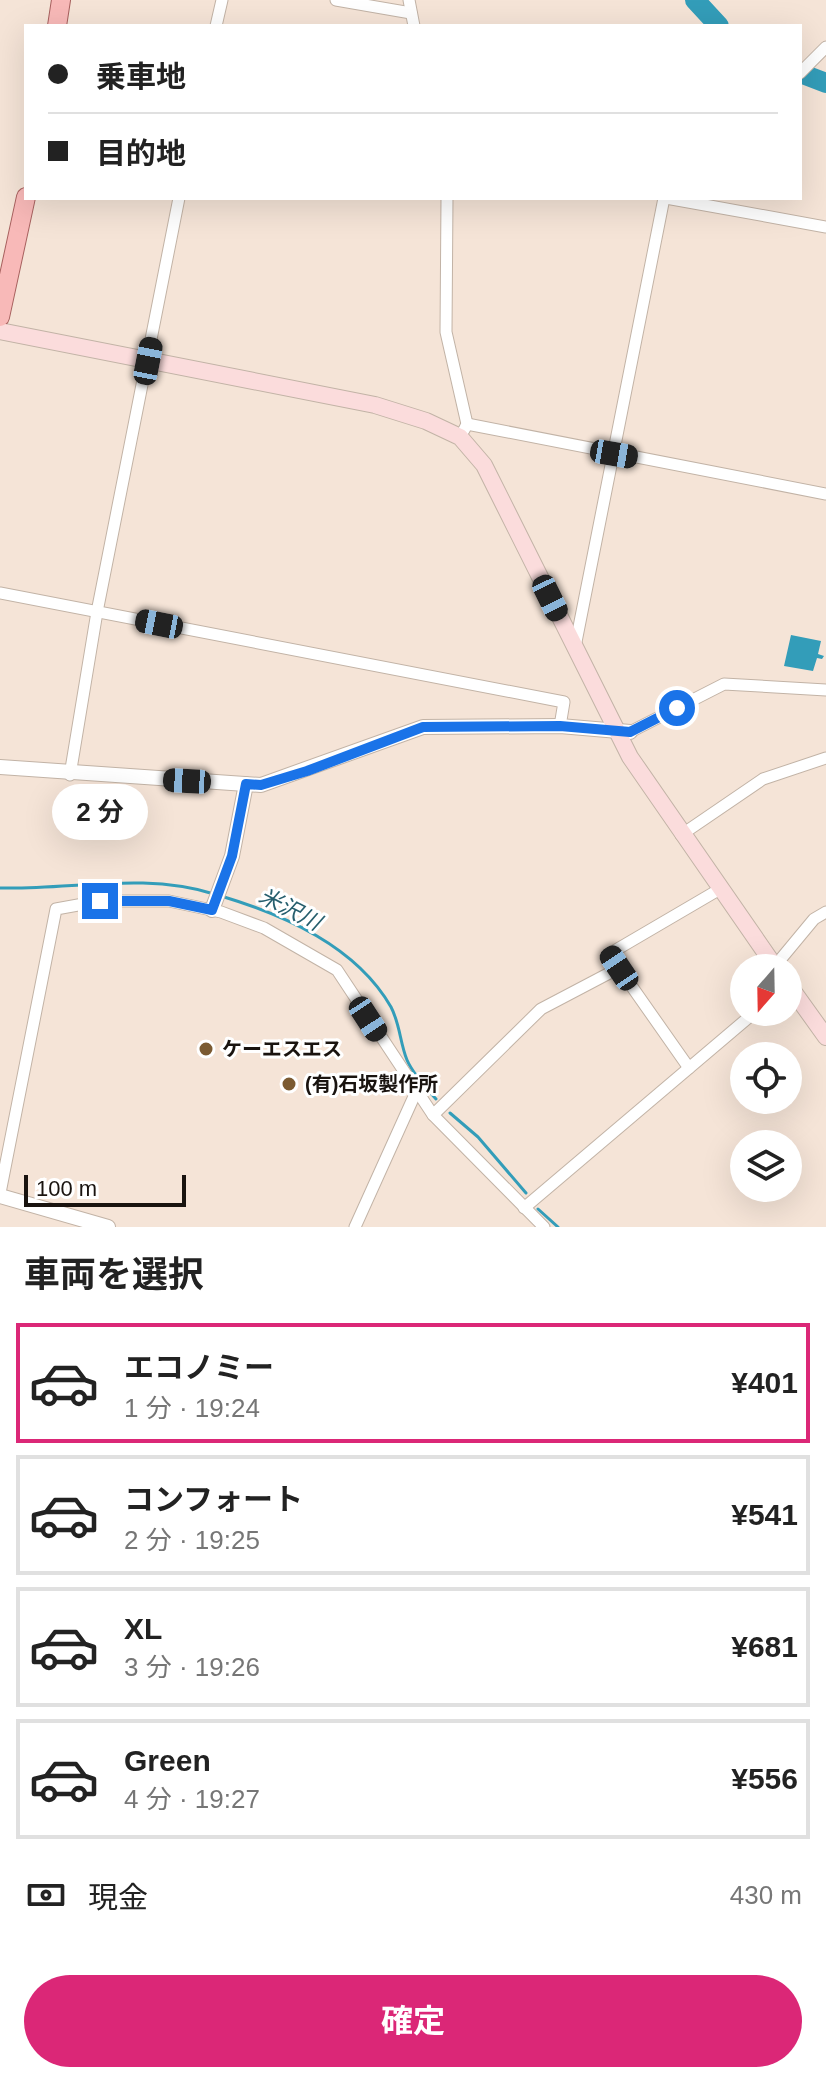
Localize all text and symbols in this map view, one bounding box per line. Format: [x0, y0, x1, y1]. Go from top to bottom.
text: 乗車地 [96, 60, 186, 93]
text: 目的地 [96, 137, 186, 170]
car [132, 335, 164, 387]
car [588, 438, 640, 470]
car [529, 571, 571, 625]
car [133, 608, 185, 640]
route start [659, 690, 695, 726]
car [162, 768, 212, 794]
callout: 2 分 [52, 785, 148, 841]
text: 2 分 [76, 797, 124, 827]
route end [82, 883, 118, 919]
water label: 米沢川 [255, 883, 327, 936]
car [596, 941, 642, 995]
north arrow [730, 954, 802, 1026]
map controls [730, 954, 802, 1202]
car [345, 992, 391, 1046]
place label: ケーエスエス [222, 1038, 342, 1060]
marker: ケーエスエス [197, 1040, 215, 1058]
button: locate [730, 1042, 802, 1114]
place label: (有)石坂製作所 [305, 1073, 438, 1095]
marker: (有)石坂製作所 [280, 1075, 298, 1093]
button: layers [730, 1130, 802, 1202]
scale bar [24, 1171, 186, 1207]
text: 100 m [36, 1176, 97, 1201]
text: 車両を選択 [24, 1254, 204, 1295]
icon: car [28, 1347, 100, 1419]
text: エコノミー [124, 1351, 274, 1384]
text: ¥401 [731, 1366, 798, 1399]
text: 1 分 · 19:24 [124, 1393, 260, 1423]
icon: car [28, 1479, 100, 1551]
text: コンフォート [124, 1483, 303, 1516]
text: ¥541 [731, 1498, 798, 1531]
text: 2 分 · 19:25 [124, 1525, 260, 1555]
icon: car [28, 1611, 100, 1683]
text: XL [124, 1612, 162, 1645]
text: ¥681 [731, 1630, 798, 1663]
text: 3 分 · 19:26 [124, 1652, 260, 1682]
icon: car [28, 1743, 100, 1815]
text: Green [124, 1744, 211, 1777]
text: ¥556 [731, 1762, 798, 1795]
text: 4 分 · 19:27 [124, 1784, 260, 1814]
icon: cash [24, 1873, 68, 1917]
text: 430 m [730, 1880, 802, 1910]
text: 現金 [88, 1881, 148, 1914]
button: 確定 [24, 1975, 802, 2067]

